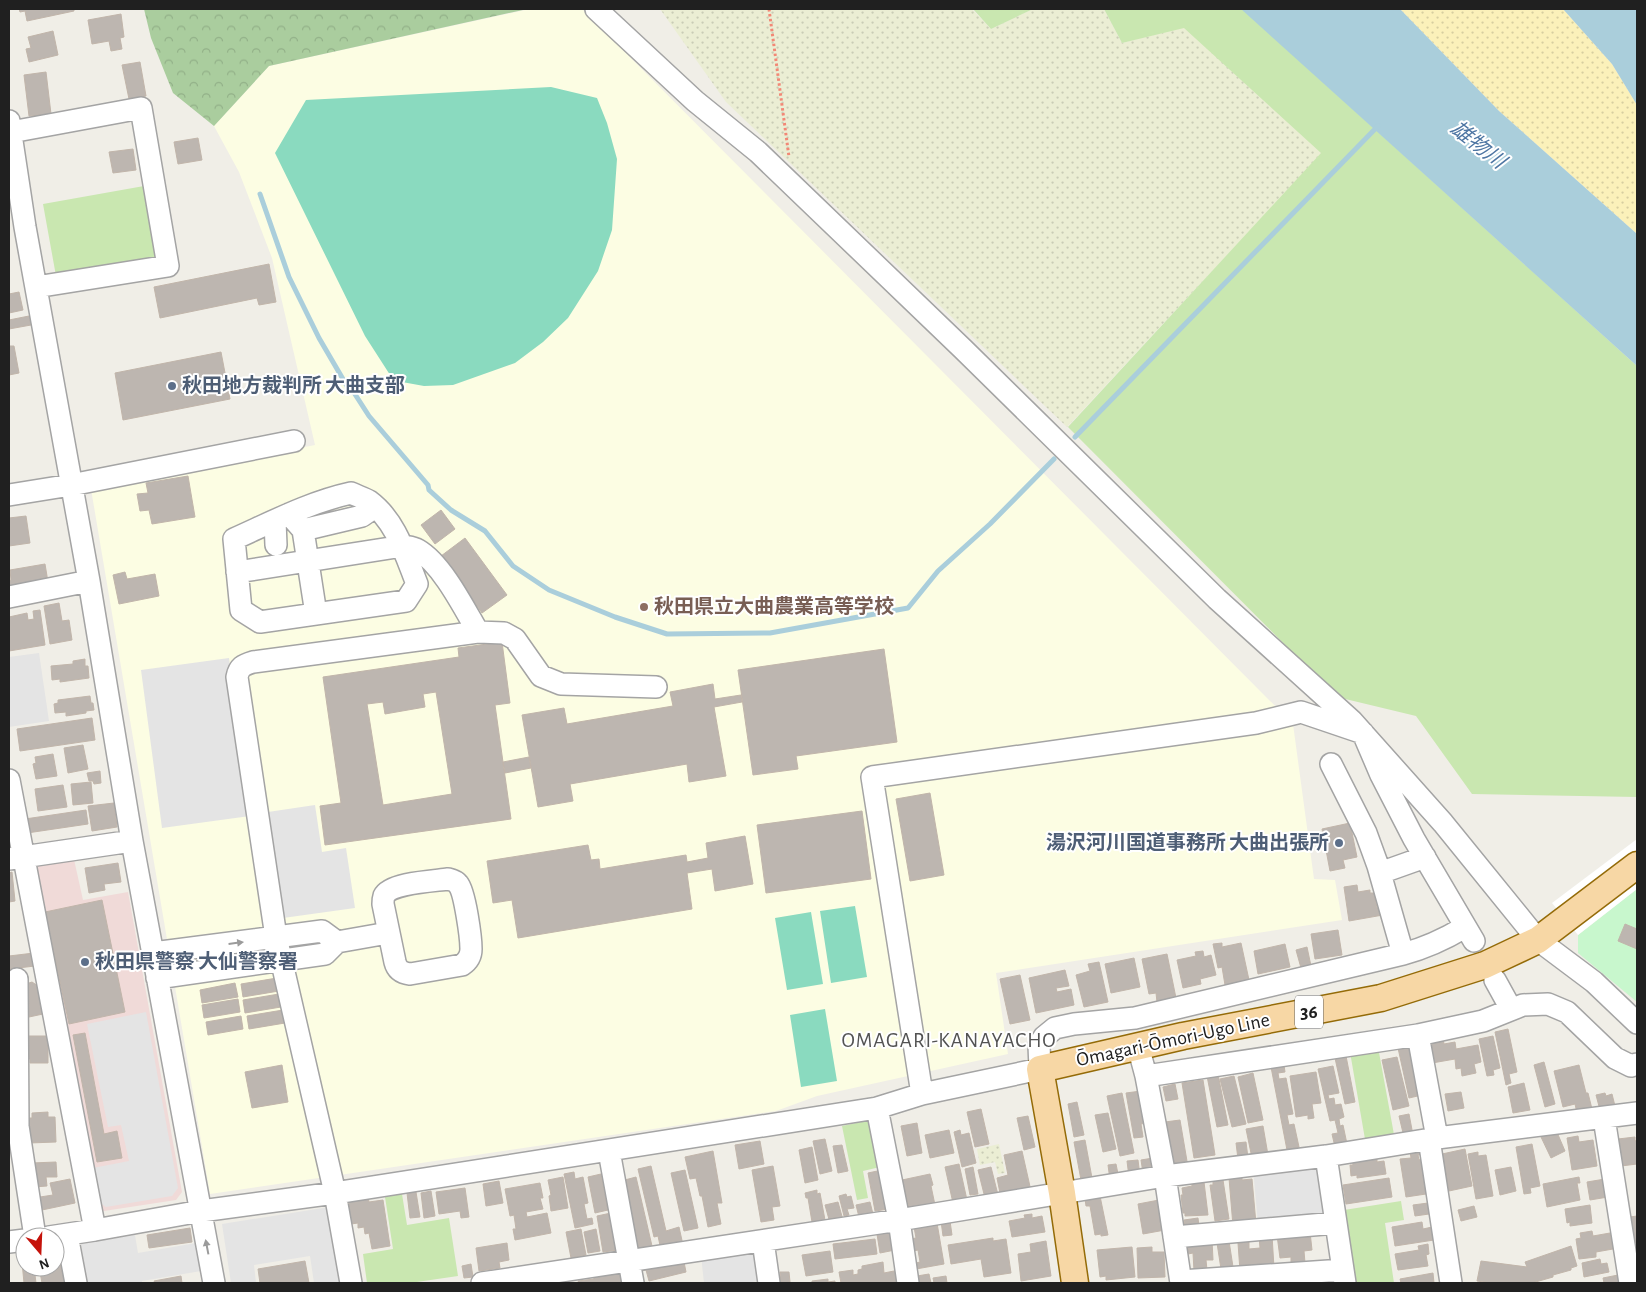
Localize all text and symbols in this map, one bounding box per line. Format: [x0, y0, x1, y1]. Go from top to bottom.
water label: 雄物川 [1447, 117, 1511, 174]
place label: 秋田地方裁判所 大曲支部 [182, 374, 405, 396]
marker: 秋田地方裁判所 大曲支部 [166, 380, 178, 392]
place label: 秋田県立大曲農業高等学校 [654, 595, 894, 617]
marker: 秋田県立大曲農業高等学校 [638, 601, 650, 613]
place label: 湯沢河川国道事務所 大曲出張所 [1046, 831, 1329, 853]
marker: 湯沢河川国道事務所 大曲出張所 [1333, 837, 1345, 849]
one-way arrow [228, 938, 244, 946]
place label: 秋田県警察 大仙警察署 [95, 951, 298, 972]
marker: 秋田県警察 大仙警察署 [79, 956, 91, 968]
road number: 36 [1295, 996, 1323, 1028]
street label: Ōmagari-Ōmori-Ugo Line [1075, 1010, 1271, 1070]
district label: OMAGARI-KANAYACHO [841, 1030, 1057, 1051]
north arrow [15, 1227, 65, 1277]
one-way arrow [203, 1239, 211, 1255]
text: N [37, 1255, 51, 1272]

